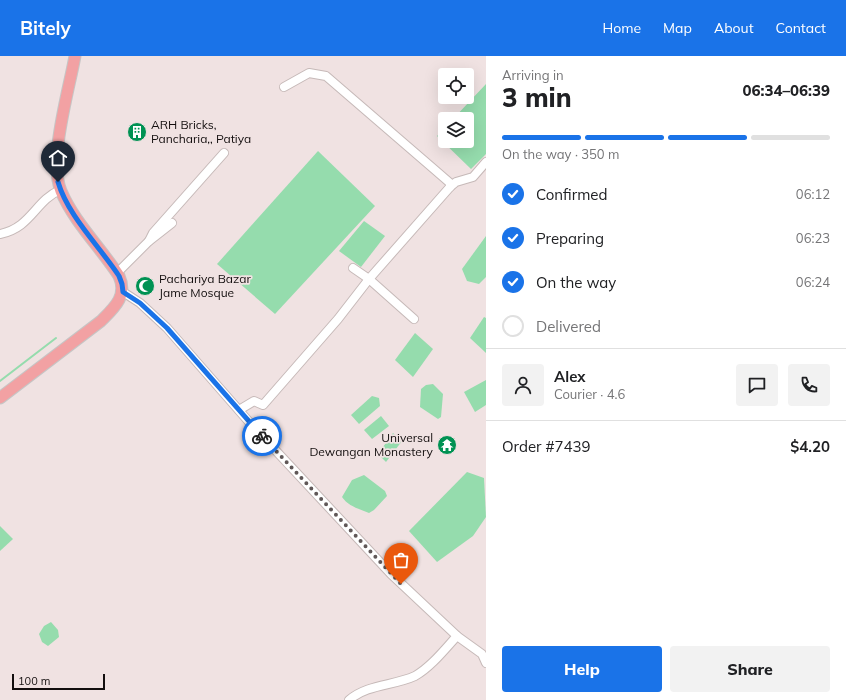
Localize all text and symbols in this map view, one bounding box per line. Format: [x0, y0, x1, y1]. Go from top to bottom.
text: Bitely [20, 16, 71, 40]
text: Home [602, 19, 641, 37]
text: Map [663, 19, 692, 37]
text: About [714, 19, 754, 37]
text: Contact [776, 19, 826, 37]
text: Arriving in [502, 67, 564, 83]
map controls [438, 68, 474, 148]
button: locate [438, 68, 474, 104]
text: 3 min [502, 81, 572, 114]
text: 06:34–06:39 [743, 81, 830, 100]
button: layers [438, 112, 474, 148]
place label: ARH Bricks, Pancharia,, Patiya [151, 117, 251, 146]
building icon: ARH Bricks, Pancharia,, Patiya [126, 121, 148, 143]
pin [41, 141, 75, 182]
text: On the way · 350 m [502, 146, 619, 162]
icon: home [47, 147, 69, 169]
icon: check [502, 183, 524, 205]
text: Confirmed [536, 185, 607, 204]
text: 06:12 [796, 186, 830, 202]
icon: check [502, 227, 524, 249]
text: Preparing [536, 229, 604, 248]
text: 06:23 [796, 230, 830, 246]
place label: Pachariya Bazar Jame Mosque [159, 271, 251, 300]
icon: check [502, 271, 524, 293]
text: On the way [536, 273, 616, 292]
text: 06:24 [796, 274, 830, 290]
mosque icon: Pachariya Bazar Jame Mosque [134, 275, 156, 297]
text: Delivered [536, 317, 601, 336]
button: person [502, 364, 544, 406]
button: chat [736, 364, 778, 406]
button: phone [788, 364, 830, 406]
text: Alex [554, 367, 586, 386]
text: Courier · 4.6 [554, 386, 625, 402]
courier [242, 416, 282, 456]
icon: bike [251, 425, 273, 447]
place label: Universal Dewangan Monastery [309, 430, 434, 459]
temple icon: Universal Dewangan Monastery [436, 434, 458, 456]
text: Order #7439 [502, 437, 590, 456]
text: $4.20 [790, 437, 830, 456]
pin [384, 543, 418, 584]
icon: bag [390, 549, 412, 571]
button: Help [502, 646, 662, 692]
button: Share [670, 646, 830, 692]
scale bar [12, 672, 105, 691]
text: 100 m [18, 674, 50, 688]

